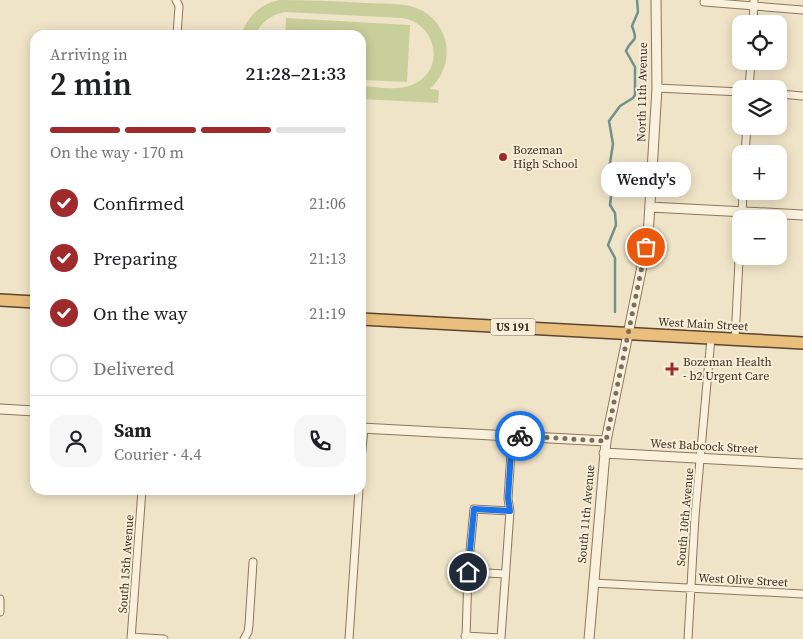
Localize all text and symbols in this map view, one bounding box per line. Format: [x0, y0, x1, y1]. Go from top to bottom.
map controls [732, 15, 787, 265]
button: locate [732, 15, 787, 70]
street label: North 11th Avenue [633, 42, 651, 142]
text: Arriving in [50, 43, 128, 65]
text: 21:28–21:33 [246, 60, 346, 86]
text: 2 min [50, 62, 132, 106]
button: layers [732, 80, 787, 135]
text: On the way · 170 m [50, 141, 184, 163]
place label: Bozeman High School [513, 142, 578, 172]
button: + [732, 145, 787, 200]
marker: Bozeman High School [497, 151, 509, 163]
callout: Wendy's [601, 162, 691, 197]
text: Wendy's [616, 168, 676, 190]
icon: check [50, 189, 78, 217]
text: Confirmed [93, 190, 184, 216]
text: 21:06 [309, 192, 346, 214]
button: − [732, 210, 787, 265]
pin [625, 226, 667, 268]
icon: bag [632, 233, 660, 261]
icon: check [50, 244, 78, 272]
text: Preparing [93, 245, 177, 271]
text: 21:13 [309, 247, 346, 269]
icon: check [50, 299, 78, 327]
text: On the way [93, 300, 188, 326]
text: 21:19 [309, 302, 346, 324]
street label: West Main Street [658, 314, 748, 334]
road number: US 191 [490, 318, 536, 336]
place label: Bozeman Health - b2 Urgent Care [683, 354, 772, 384]
text: Delivered [93, 355, 174, 381]
marker: Bozeman Health - b2 Urgent Care [665, 362, 679, 376]
courier [495, 411, 545, 461]
button: person [50, 415, 102, 467]
button: phone [294, 415, 346, 467]
text: Sam [114, 417, 152, 443]
icon: bike [506, 422, 534, 450]
street label: West Babcock Street [650, 435, 758, 457]
text: Courier · 4.4 [114, 443, 202, 465]
street label: South 11th Avenue [574, 464, 598, 564]
street label: South 10th Avenue [673, 467, 697, 567]
street label: South 15th Avenue [115, 514, 137, 614]
pin [447, 551, 489, 593]
icon: home [454, 558, 482, 586]
street label: West Olive Street [698, 570, 788, 590]

